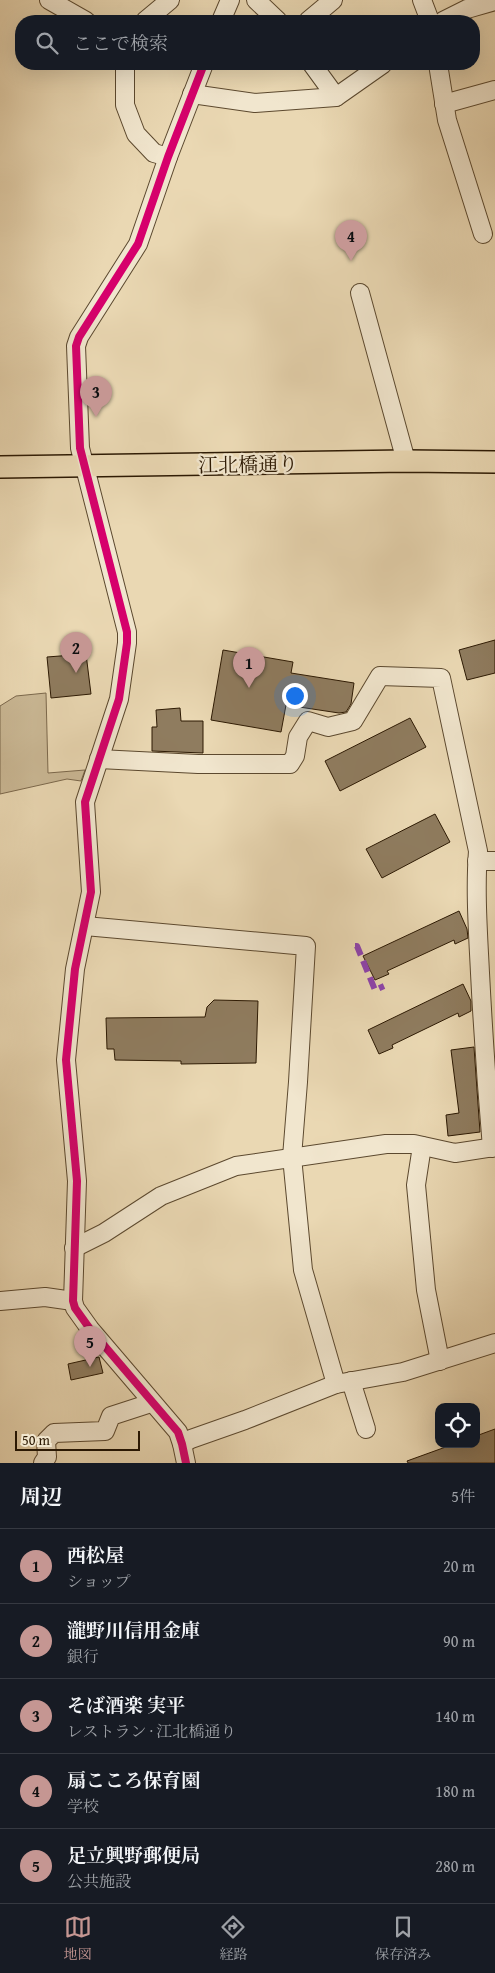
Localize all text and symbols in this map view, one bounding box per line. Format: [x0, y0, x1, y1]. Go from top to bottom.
search box [15, 15, 480, 70]
icon: search [33, 29, 61, 57]
text: ここで検索 [73, 29, 168, 57]
pin: 4 [335, 220, 367, 261]
pin: 3 [80, 376, 112, 417]
street label: 江北橋通り [198, 449, 298, 479]
pin: 2 [60, 632, 92, 673]
pin: 1 [233, 647, 265, 688]
your location [282, 683, 308, 709]
pin: 5 [74, 1326, 106, 1367]
map controls [435, 1403, 480, 1448]
button: locate [435, 1403, 480, 1448]
scale bar [15, 1428, 140, 1451]
text: 50 m [22, 1430, 50, 1450]
text: 周辺 [20, 1481, 62, 1512]
text: 5件 [451, 1484, 475, 1508]
text: 西松屋 [67, 1541, 124, 1569]
text: 1 [32, 1554, 40, 1578]
text: 20 m [443, 1554, 475, 1578]
text: ショップ [67, 1569, 131, 1593]
text: 瀧野川信用金庫 [67, 1616, 200, 1644]
text: 2 [32, 1629, 40, 1653]
text: 90 m [443, 1629, 475, 1653]
text: 銀行 [67, 1644, 99, 1668]
text: そば酒楽 実平 [67, 1691, 185, 1719]
text: 3 [32, 1704, 40, 1728]
text: 140 m [435, 1704, 475, 1728]
text: レストラン · 江北橋通り [67, 1719, 236, 1743]
text: 扇こころ保育園 [67, 1766, 200, 1794]
text: 4 [32, 1779, 40, 1803]
text: 180 m [435, 1779, 475, 1803]
text: 学校 [67, 1794, 99, 1818]
text: 足立興野郵便局 [67, 1841, 200, 1869]
text: 5 [32, 1854, 40, 1878]
text: 280 m [435, 1854, 475, 1878]
text: 公共施設 [67, 1869, 131, 1893]
tab: 地図 [64, 1913, 92, 1964]
tab: 経路 [219, 1913, 247, 1964]
tab: 保存済み [375, 1913, 431, 1964]

